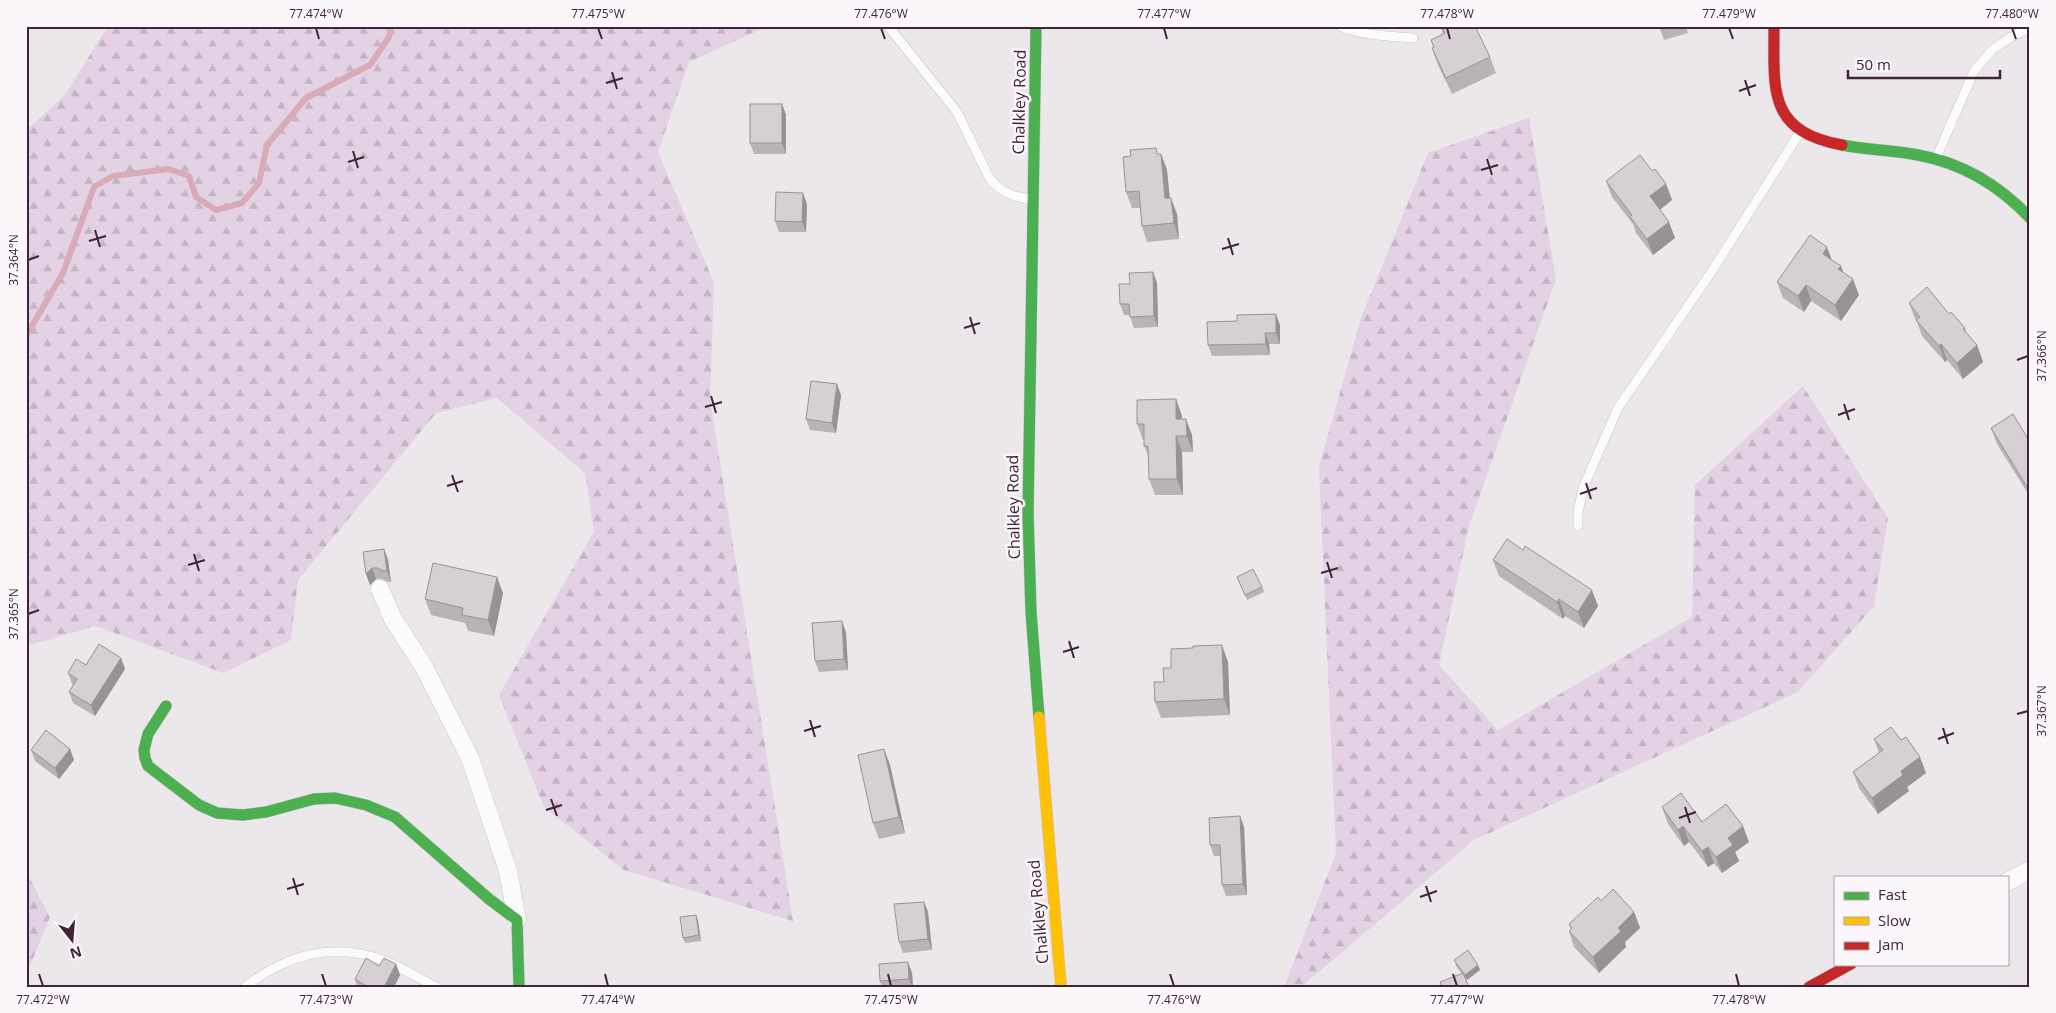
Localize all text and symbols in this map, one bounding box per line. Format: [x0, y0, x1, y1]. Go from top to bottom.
text: 77.474°W [289, 5, 343, 22]
text: 77.475°W [571, 5, 625, 22]
text: 77.476°W [854, 5, 908, 22]
text: 77.477°W [1137, 5, 1191, 22]
text: 77.478°W [1420, 5, 1474, 22]
text: 77.479°W [1702, 5, 1756, 22]
text: 77.480°W [1985, 5, 2039, 22]
scale bar [1848, 48, 2001, 80]
street label: Chalkley Road [1007, 50, 1031, 154]
text: 50 m [1856, 54, 1891, 74]
text: 37.364°N [5, 234, 22, 286]
text: 37.366°N [2033, 330, 2050, 382]
street label: Chalkley Road [1001, 455, 1025, 559]
text: 37.365°N [5, 588, 22, 640]
text: 37.367°N [2033, 685, 2050, 737]
street label: Chalkley Road [1022, 859, 1054, 965]
legend [1834, 876, 2008, 966]
text: Fast [1878, 884, 1907, 904]
text: Slow [1878, 910, 1911, 930]
north arrow [48, 916, 98, 966]
text: Jam [1876, 934, 1904, 954]
text: N [68, 942, 84, 964]
text: 77.472°W [16, 991, 70, 1008]
text: 77.473°W [299, 991, 353, 1008]
text: 77.474°W [581, 991, 635, 1008]
text: 77.475°W [864, 991, 918, 1008]
text: 77.476°W [1147, 991, 1201, 1008]
text: 77.477°W [1430, 991, 1484, 1008]
text: 77.478°W [1712, 991, 1766, 1008]

